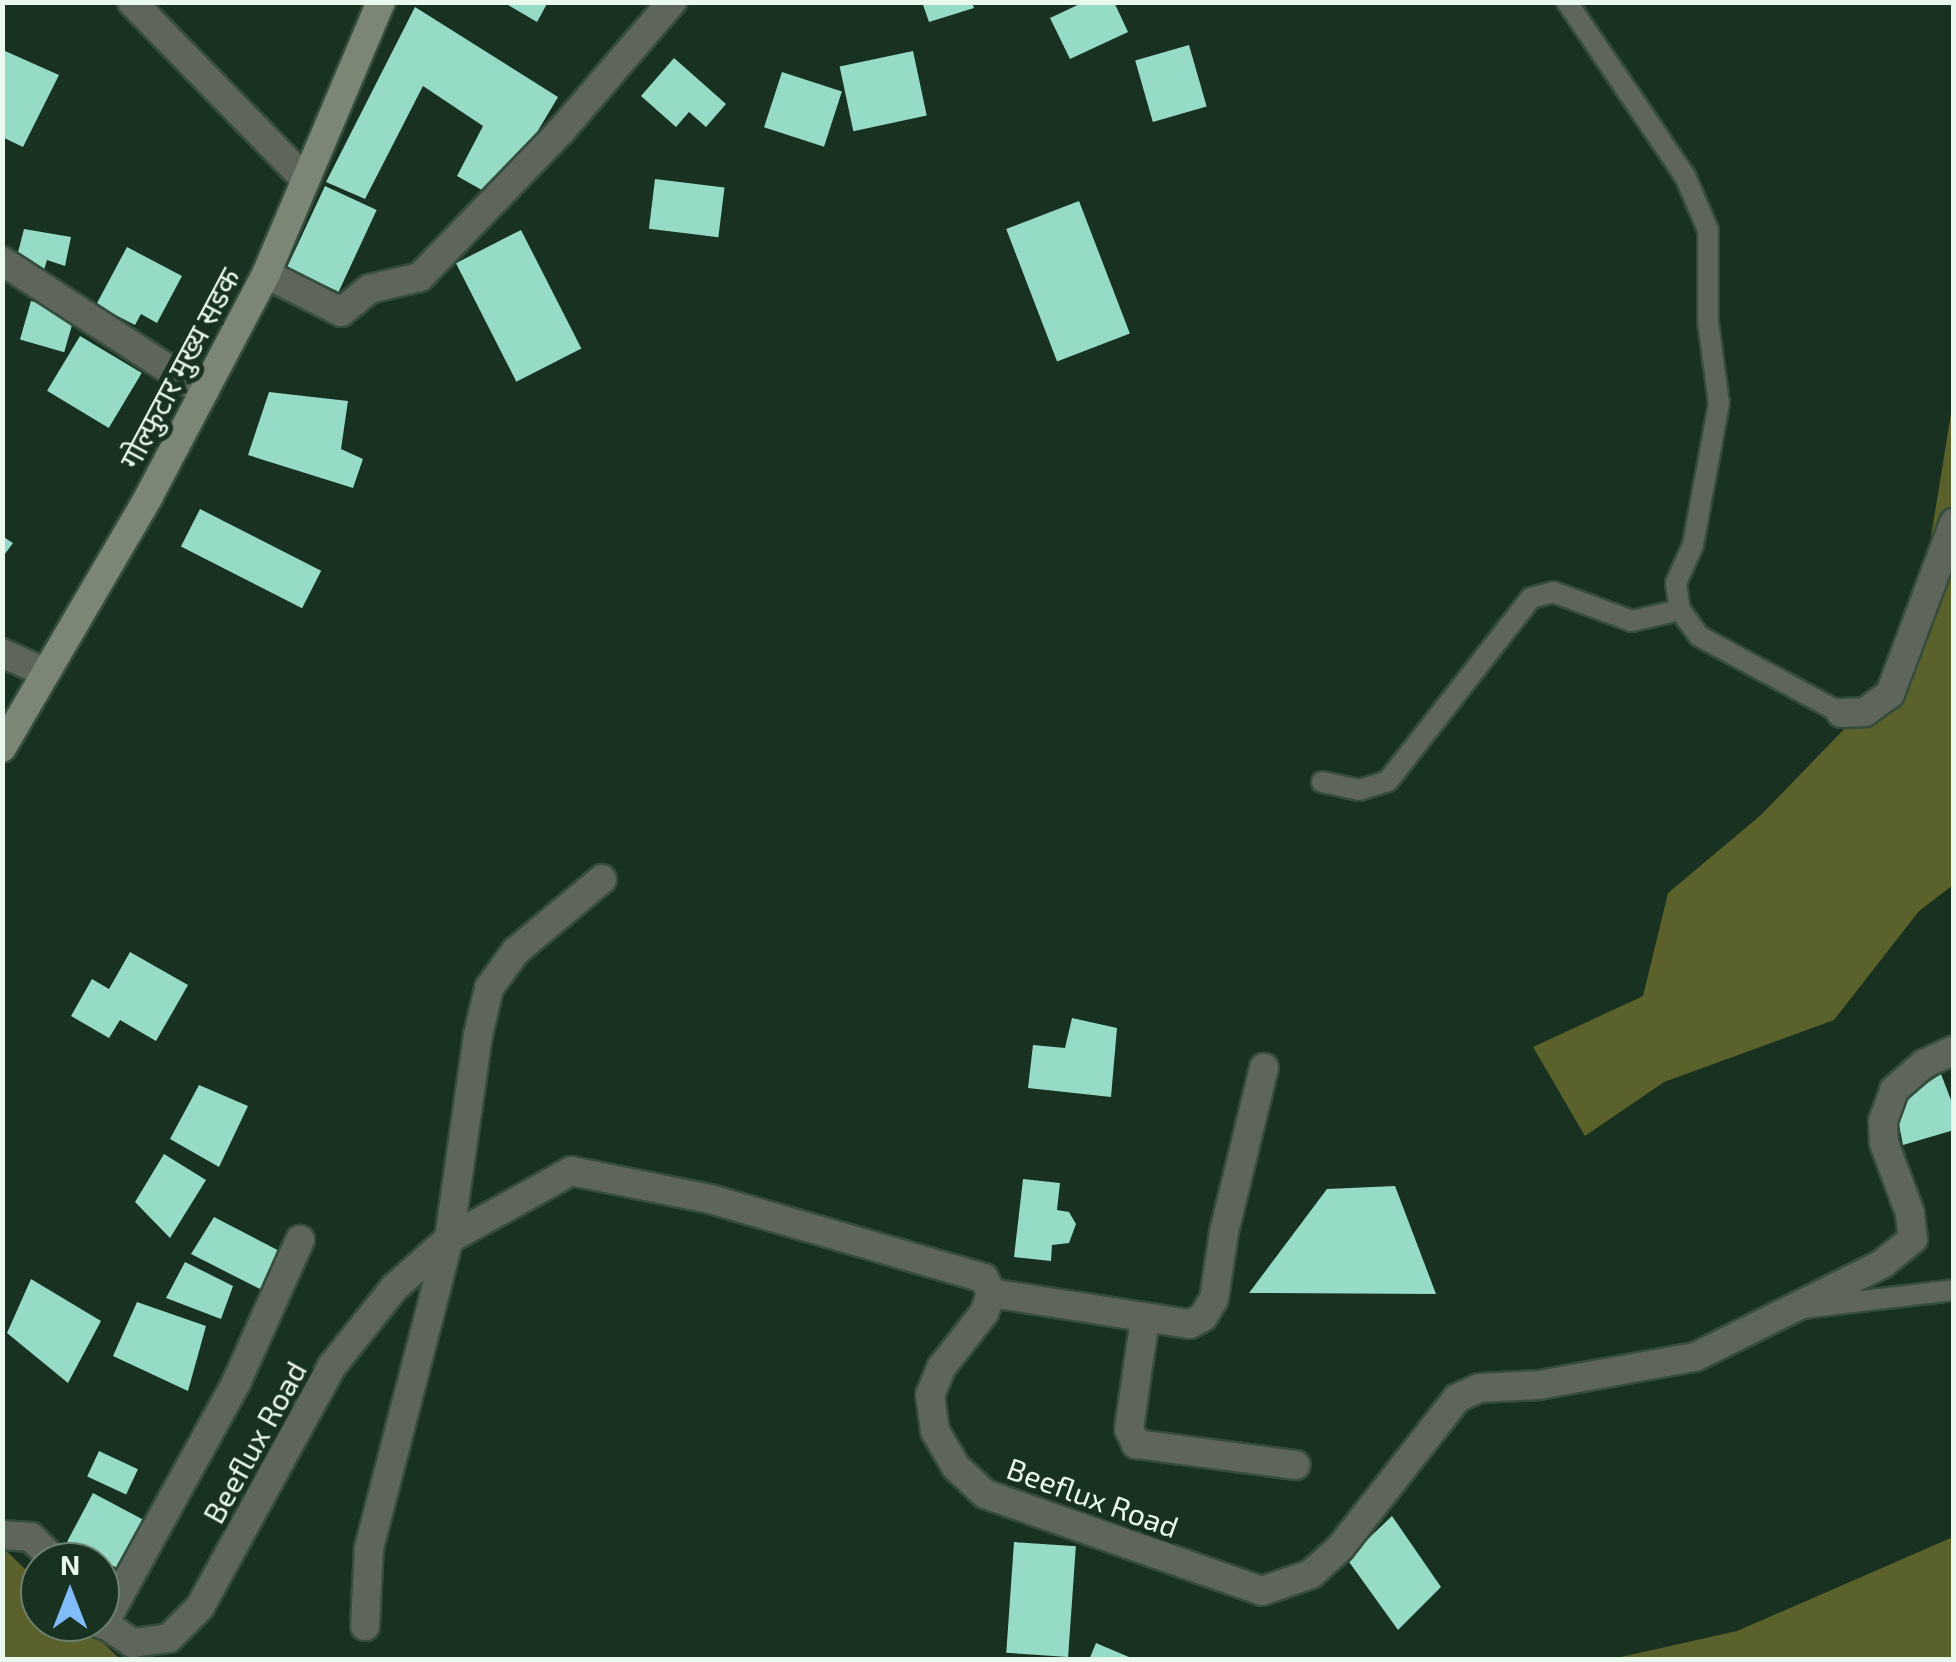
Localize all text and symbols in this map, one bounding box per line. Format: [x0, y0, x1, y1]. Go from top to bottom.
street label: गोल्फुटार मुख्य सडक [111, 262, 247, 474]
street label: Beeflux Road [195, 1355, 313, 1529]
street label: Beeflux Road [1002, 1449, 1184, 1545]
north arrow [20, 1542, 120, 1642]
text: N [60, 1547, 80, 1581]

